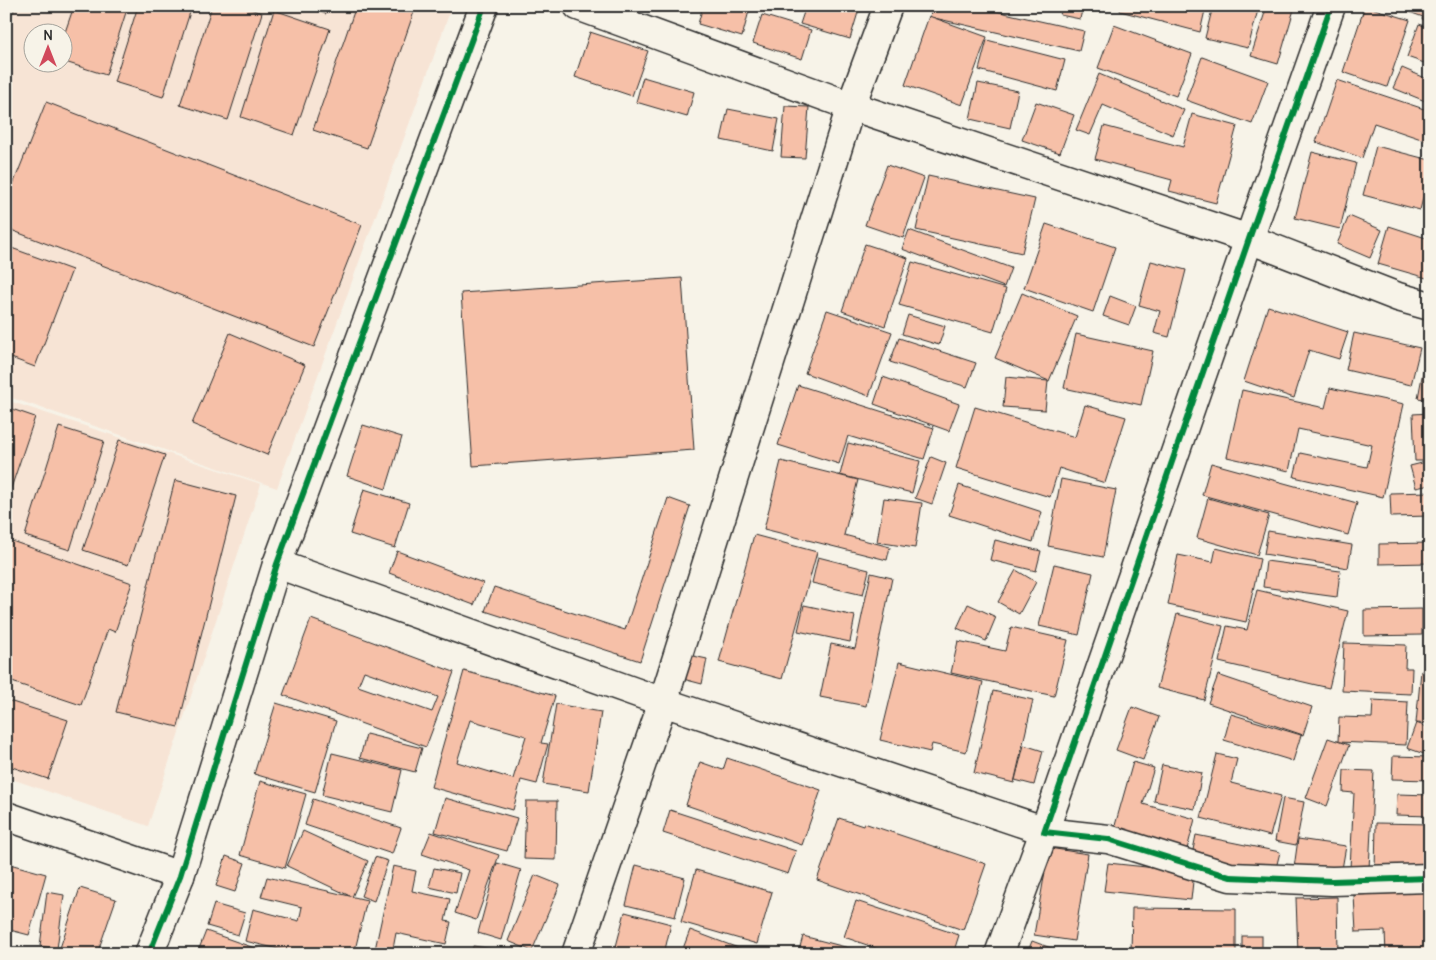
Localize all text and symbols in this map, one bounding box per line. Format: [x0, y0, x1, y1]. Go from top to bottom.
north arrow [22, 22, 72, 72]
text: N [43, 26, 53, 44]

